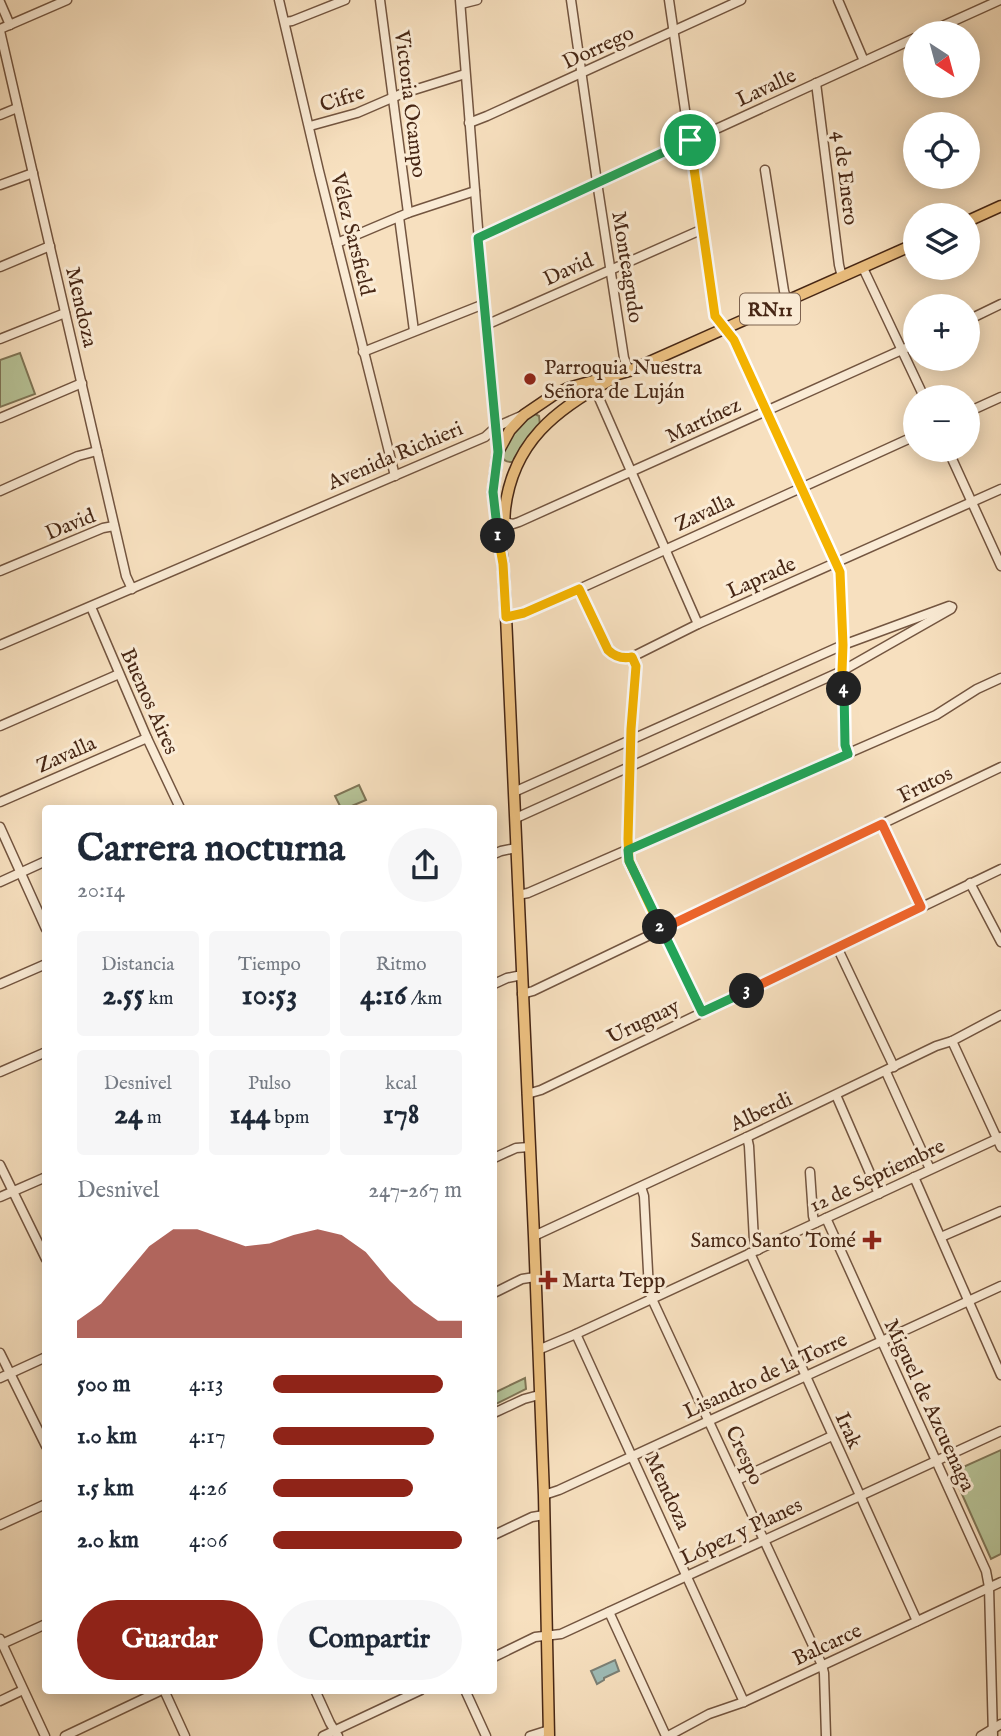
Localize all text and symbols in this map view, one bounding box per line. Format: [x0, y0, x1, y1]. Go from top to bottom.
street label: Dorrego [559, 20, 639, 77]
north arrow [903, 21, 980, 98]
map controls [903, 21, 980, 462]
street label: Victoria Ocampo [387, 28, 432, 179]
street label: Lavalle [732, 63, 801, 114]
street label: Cifre [317, 79, 369, 119]
pin [660, 110, 720, 170]
button: locate [903, 112, 980, 189]
icon: arrive [671, 121, 709, 159]
street label: 4 de Enero [825, 130, 864, 227]
street label: Vélez Sarsfield [323, 169, 380, 299]
button: layers [903, 203, 980, 280]
street label: Monteagudo [604, 210, 649, 325]
street label: David [539, 247, 598, 293]
street label: Mendoza [58, 264, 103, 351]
road number: RN11 [740, 294, 800, 324]
button: + [903, 294, 980, 371]
place label: Parroquia Nuestra Señora de Luján [544, 355, 703, 406]
marker: Parroquia Nuestra Señora de Luján [522, 371, 538, 387]
button: − [903, 385, 980, 462]
street label: Martínez [662, 392, 746, 450]
street label: Avenida Richieri [323, 416, 467, 497]
street label: Zavalla [671, 488, 739, 539]
street label: David [42, 503, 100, 548]
pin: 1 [480, 518, 516, 554]
text: 1 [494, 523, 501, 547]
street label: Laprade [723, 551, 801, 606]
street label: Buenos Aires [113, 644, 184, 759]
pin: 4 [826, 672, 862, 706]
text: 4 [839, 676, 848, 700]
street label: Zavalla [33, 730, 101, 780]
street label: Frutos [894, 761, 957, 810]
text: Carrera nocturna [77, 826, 345, 874]
button: share [388, 828, 462, 902]
text: 20:14 [77, 876, 125, 905]
pin: 2 [642, 909, 678, 944]
text: 2 [655, 914, 664, 938]
text: Distancia [101, 953, 174, 977]
text: Tiempo [238, 953, 301, 977]
text: Ritmo [376, 953, 427, 977]
pin: 3 [730, 974, 764, 1009]
text: 2.55 [102, 977, 144, 1015]
text: 10:53 [242, 977, 297, 1015]
text: 4:16 [360, 977, 407, 1015]
text: 3 [743, 978, 750, 1002]
text: km [144, 987, 173, 1011]
text: /km [407, 987, 442, 1011]
street label: Uruguay [603, 993, 685, 1051]
text: Desnivel [104, 1072, 172, 1096]
text: Pulso [248, 1072, 291, 1096]
text: kcal [385, 1072, 417, 1096]
street label: Alberdi [725, 1086, 797, 1139]
text: 24 [114, 1096, 143, 1134]
text: 144 [230, 1096, 270, 1134]
text: 178 [383, 1096, 420, 1134]
text: m [143, 1106, 162, 1130]
text: bpm [270, 1106, 309, 1130]
street label: 12 de Septiembre [806, 1133, 950, 1220]
text: Desnivel [77, 1176, 159, 1205]
text: 247–267 m [368, 1176, 462, 1205]
place label: Samco Santo Tomé [690, 1228, 856, 1255]
marker: Samco Santo Tomé [862, 1230, 882, 1250]
place label: Marta Tepp [562, 1268, 665, 1295]
marker: Marta Tepp [540, 1272, 556, 1288]
street label: Miguel de Azcuenaga [877, 1315, 981, 1497]
street label: Lisandro de la Torre [679, 1326, 852, 1426]
text: 500 m [77, 1370, 131, 1399]
text: 4:13 [189, 1370, 224, 1399]
street label: Irak [828, 1408, 868, 1454]
text: 1.0 km [77, 1422, 137, 1451]
text: 4:17 [189, 1422, 226, 1451]
street label: Crespo [718, 1422, 769, 1490]
street label: Mendoza [637, 1449, 697, 1535]
text: 1.5 km [77, 1474, 134, 1503]
text: 4:26 [189, 1474, 227, 1503]
street label: López y Planes [676, 1492, 807, 1572]
text: 2.0 km [77, 1526, 139, 1555]
text: 4:06 [189, 1526, 227, 1555]
button: Guardar [77, 1600, 263, 1680]
button: Compartir [277, 1600, 462, 1680]
street label: Balcarce [789, 1618, 867, 1673]

